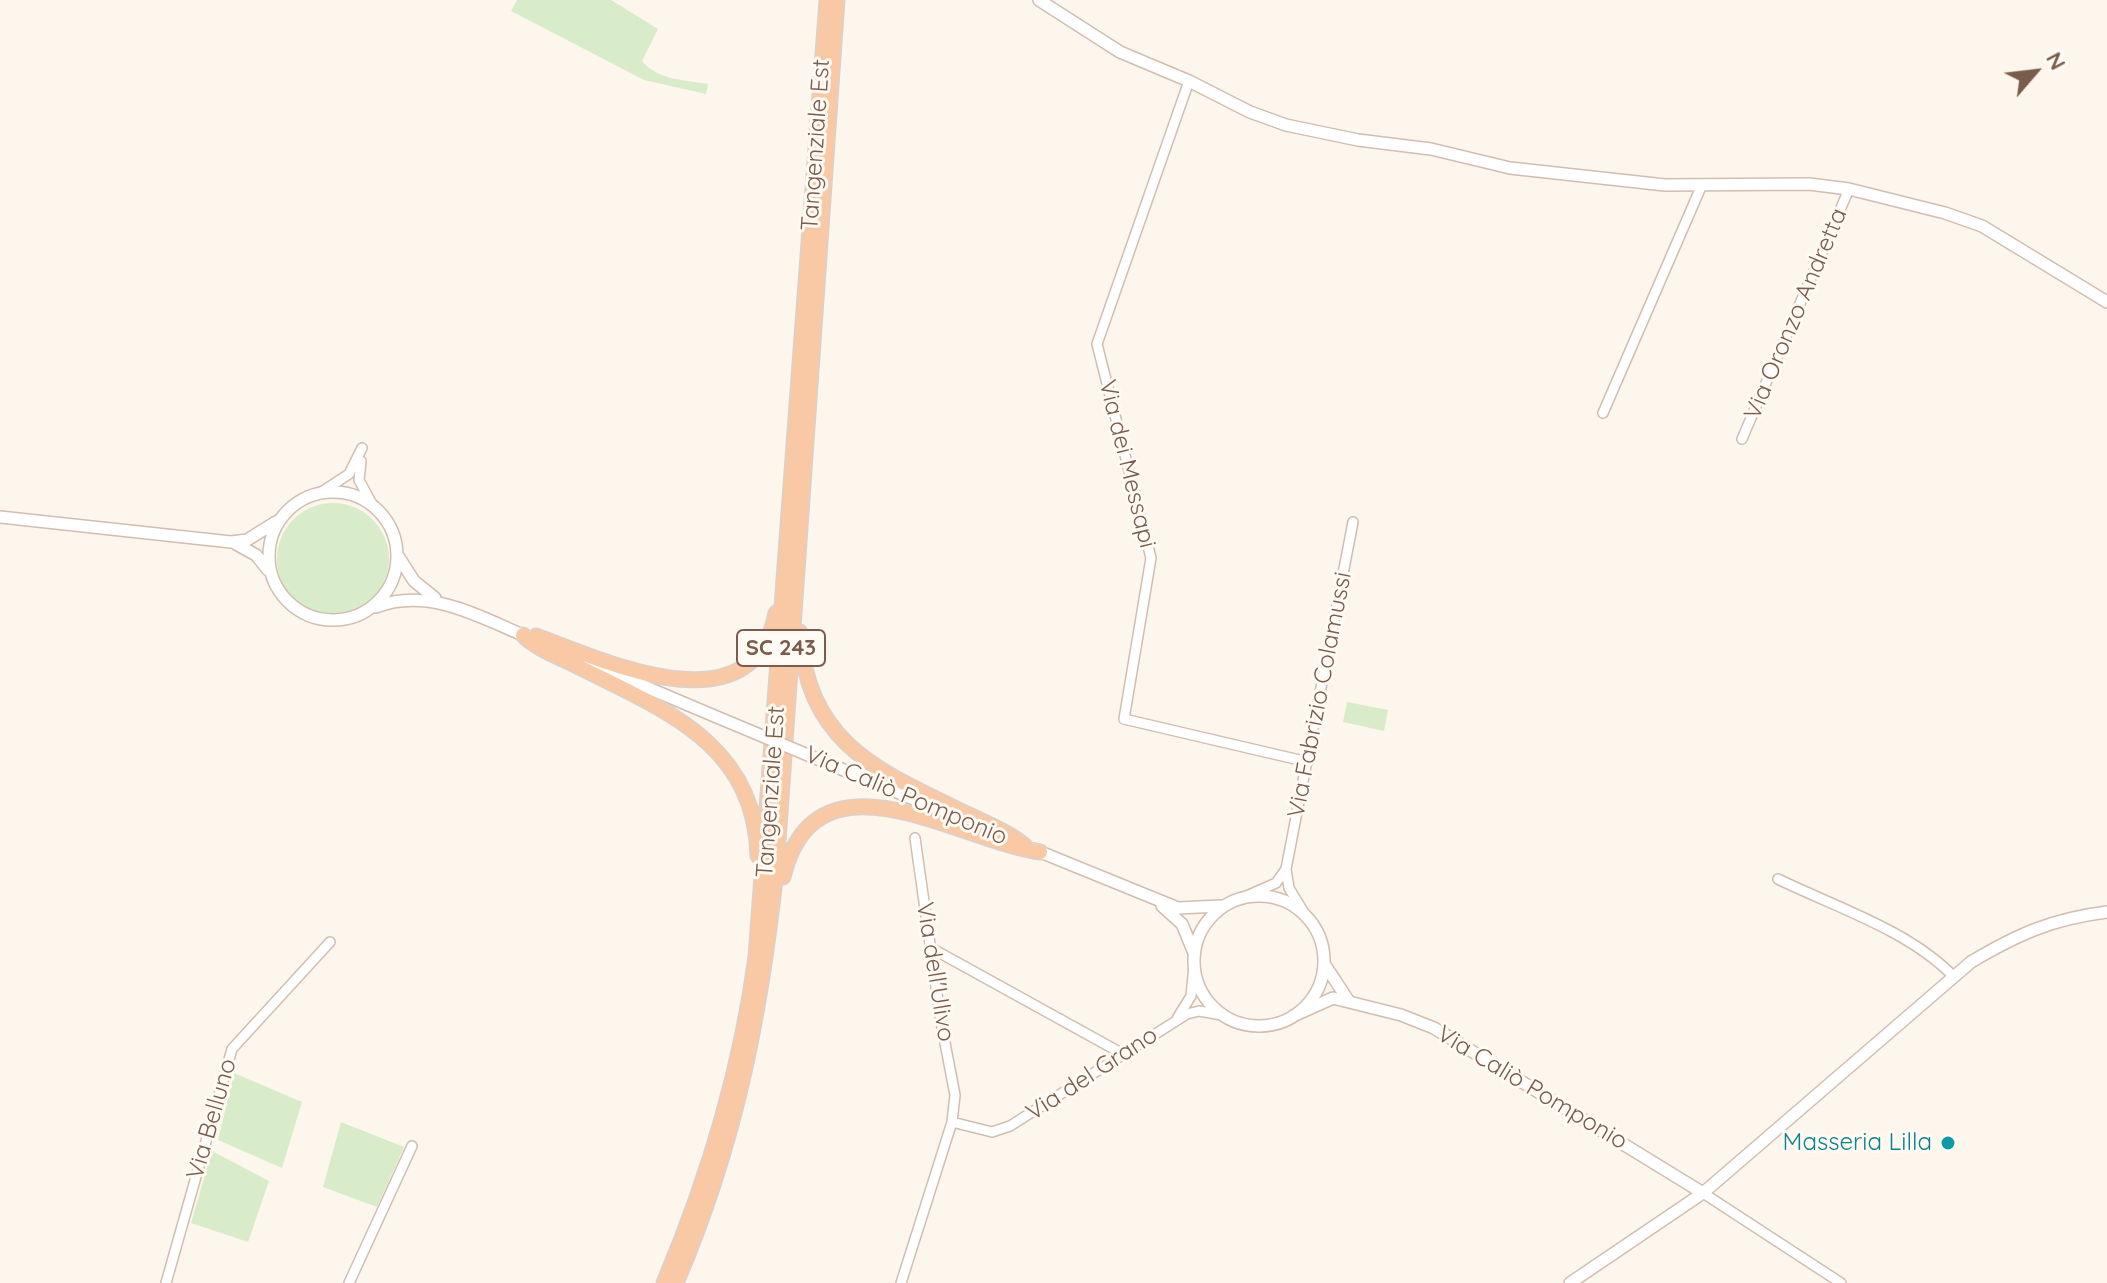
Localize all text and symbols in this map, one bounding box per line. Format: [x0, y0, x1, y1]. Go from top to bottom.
north arrow [1995, 32, 2075, 112]
text: N [2040, 47, 2072, 74]
street label: Tangenziale Est [796, 58, 836, 232]
street label: Via Oronzo Andretta [1738, 204, 1854, 424]
street label: Via dei Messapi [1092, 377, 1162, 551]
street label: Via Fabrizio Colamussi [1282, 570, 1358, 820]
road number: SC 243 [737, 630, 825, 666]
street label: Tangenziale Est [751, 705, 791, 879]
street label: Via Caliò Pomponio [800, 740, 1012, 852]
street label: Via dell'Ulivo [910, 900, 960, 1044]
street label: Via Caliò Pomponio [1432, 1020, 1632, 1156]
street label: Via del Grano [1021, 1021, 1163, 1127]
street label: Via Belluno [181, 1055, 243, 1183]
place label: Masseria Lilla [1783, 1129, 1932, 1157]
marker: Masseria Lilla [1939, 1134, 1957, 1152]

